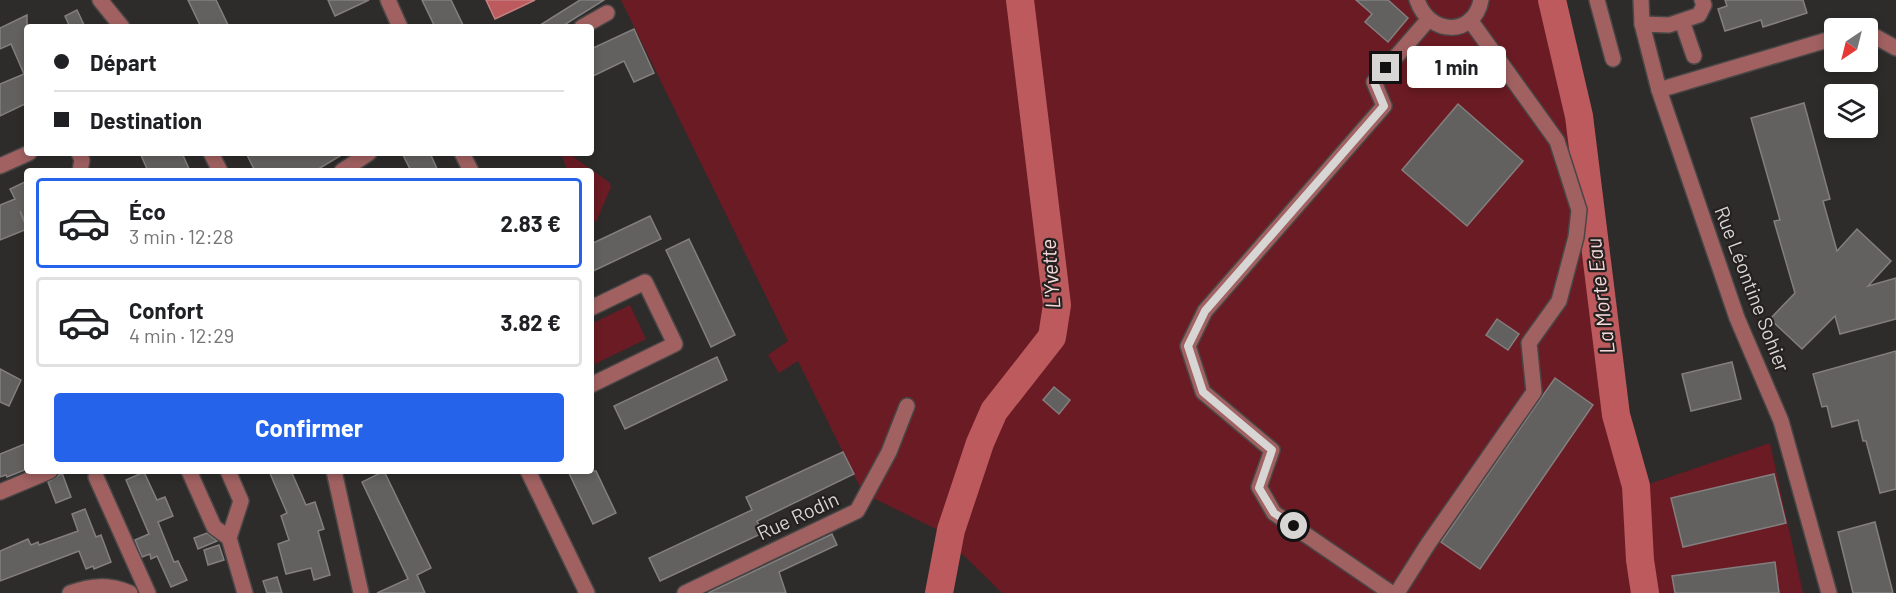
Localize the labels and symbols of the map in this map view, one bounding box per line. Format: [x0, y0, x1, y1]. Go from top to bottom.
north arrow [1824, 18, 1878, 72]
callout: 1 min [1407, 47, 1506, 89]
route end [1372, 54, 1399, 81]
street label: Rue Léontine Sohier [1710, 202, 1796, 375]
water label: La Morte Eau [1580, 237, 1619, 356]
water label: L'Yvette [1035, 238, 1064, 310]
street label: Rue Rodin [753, 486, 842, 544]
route start [1280, 512, 1307, 539]

